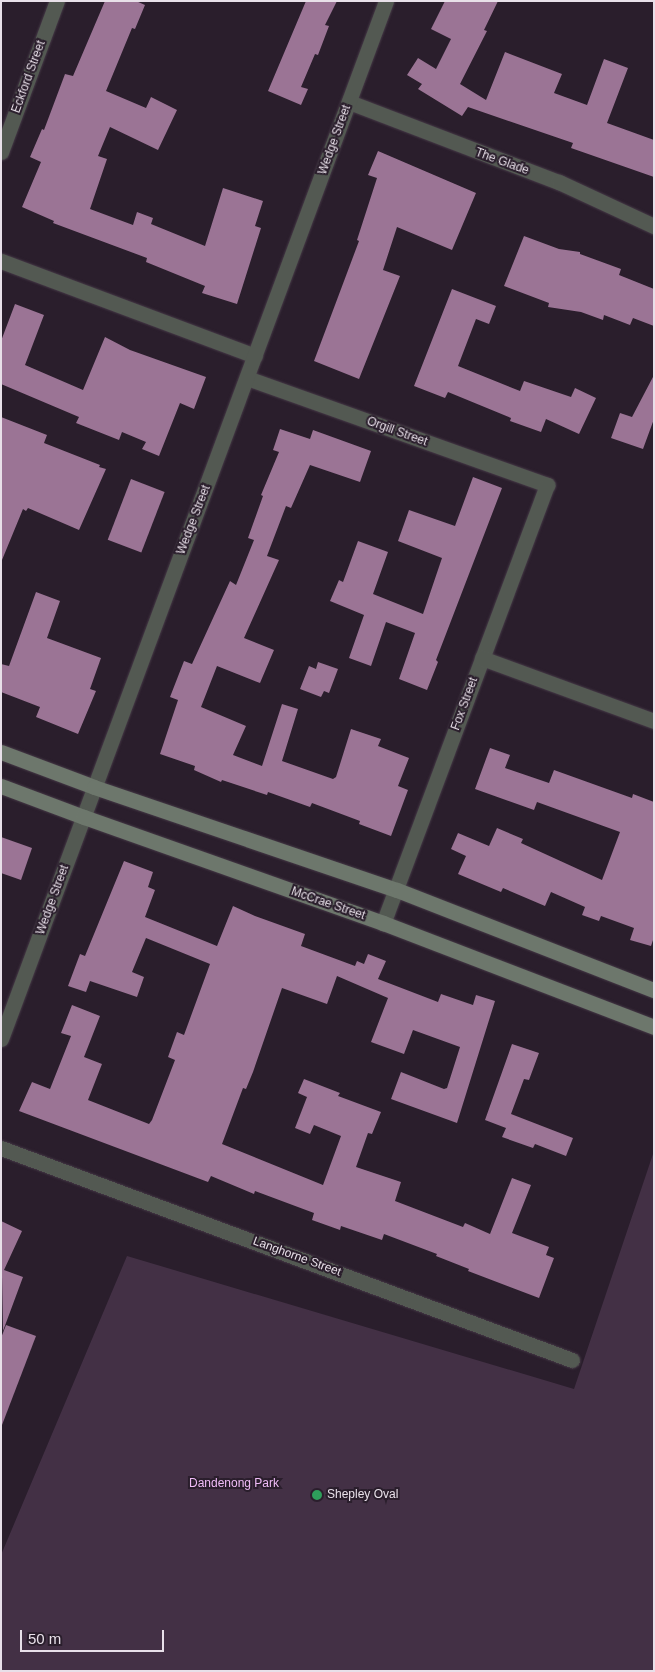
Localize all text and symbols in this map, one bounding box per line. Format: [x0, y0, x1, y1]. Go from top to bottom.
street label: Eckford Street [9, 39, 49, 115]
street label: Wedge Street [316, 103, 354, 177]
street label: The Glade [473, 146, 531, 178]
street label: Orgill Street [365, 414, 429, 450]
street label: Wedge Street [174, 483, 214, 557]
street label: Fox Street [449, 676, 481, 732]
street label: Wedge Street [34, 863, 72, 937]
street label: McCrae Street [289, 885, 367, 923]
street label: Langhorne Street [251, 1234, 343, 1280]
park label: Dandenong Park [189, 1477, 279, 1491]
place label: Shepley Oval [327, 1488, 398, 1502]
marker: Shepley Oval [311, 1489, 323, 1501]
scale bar [22, 1620, 166, 1652]
text: 50 m [28, 1630, 61, 1647]

